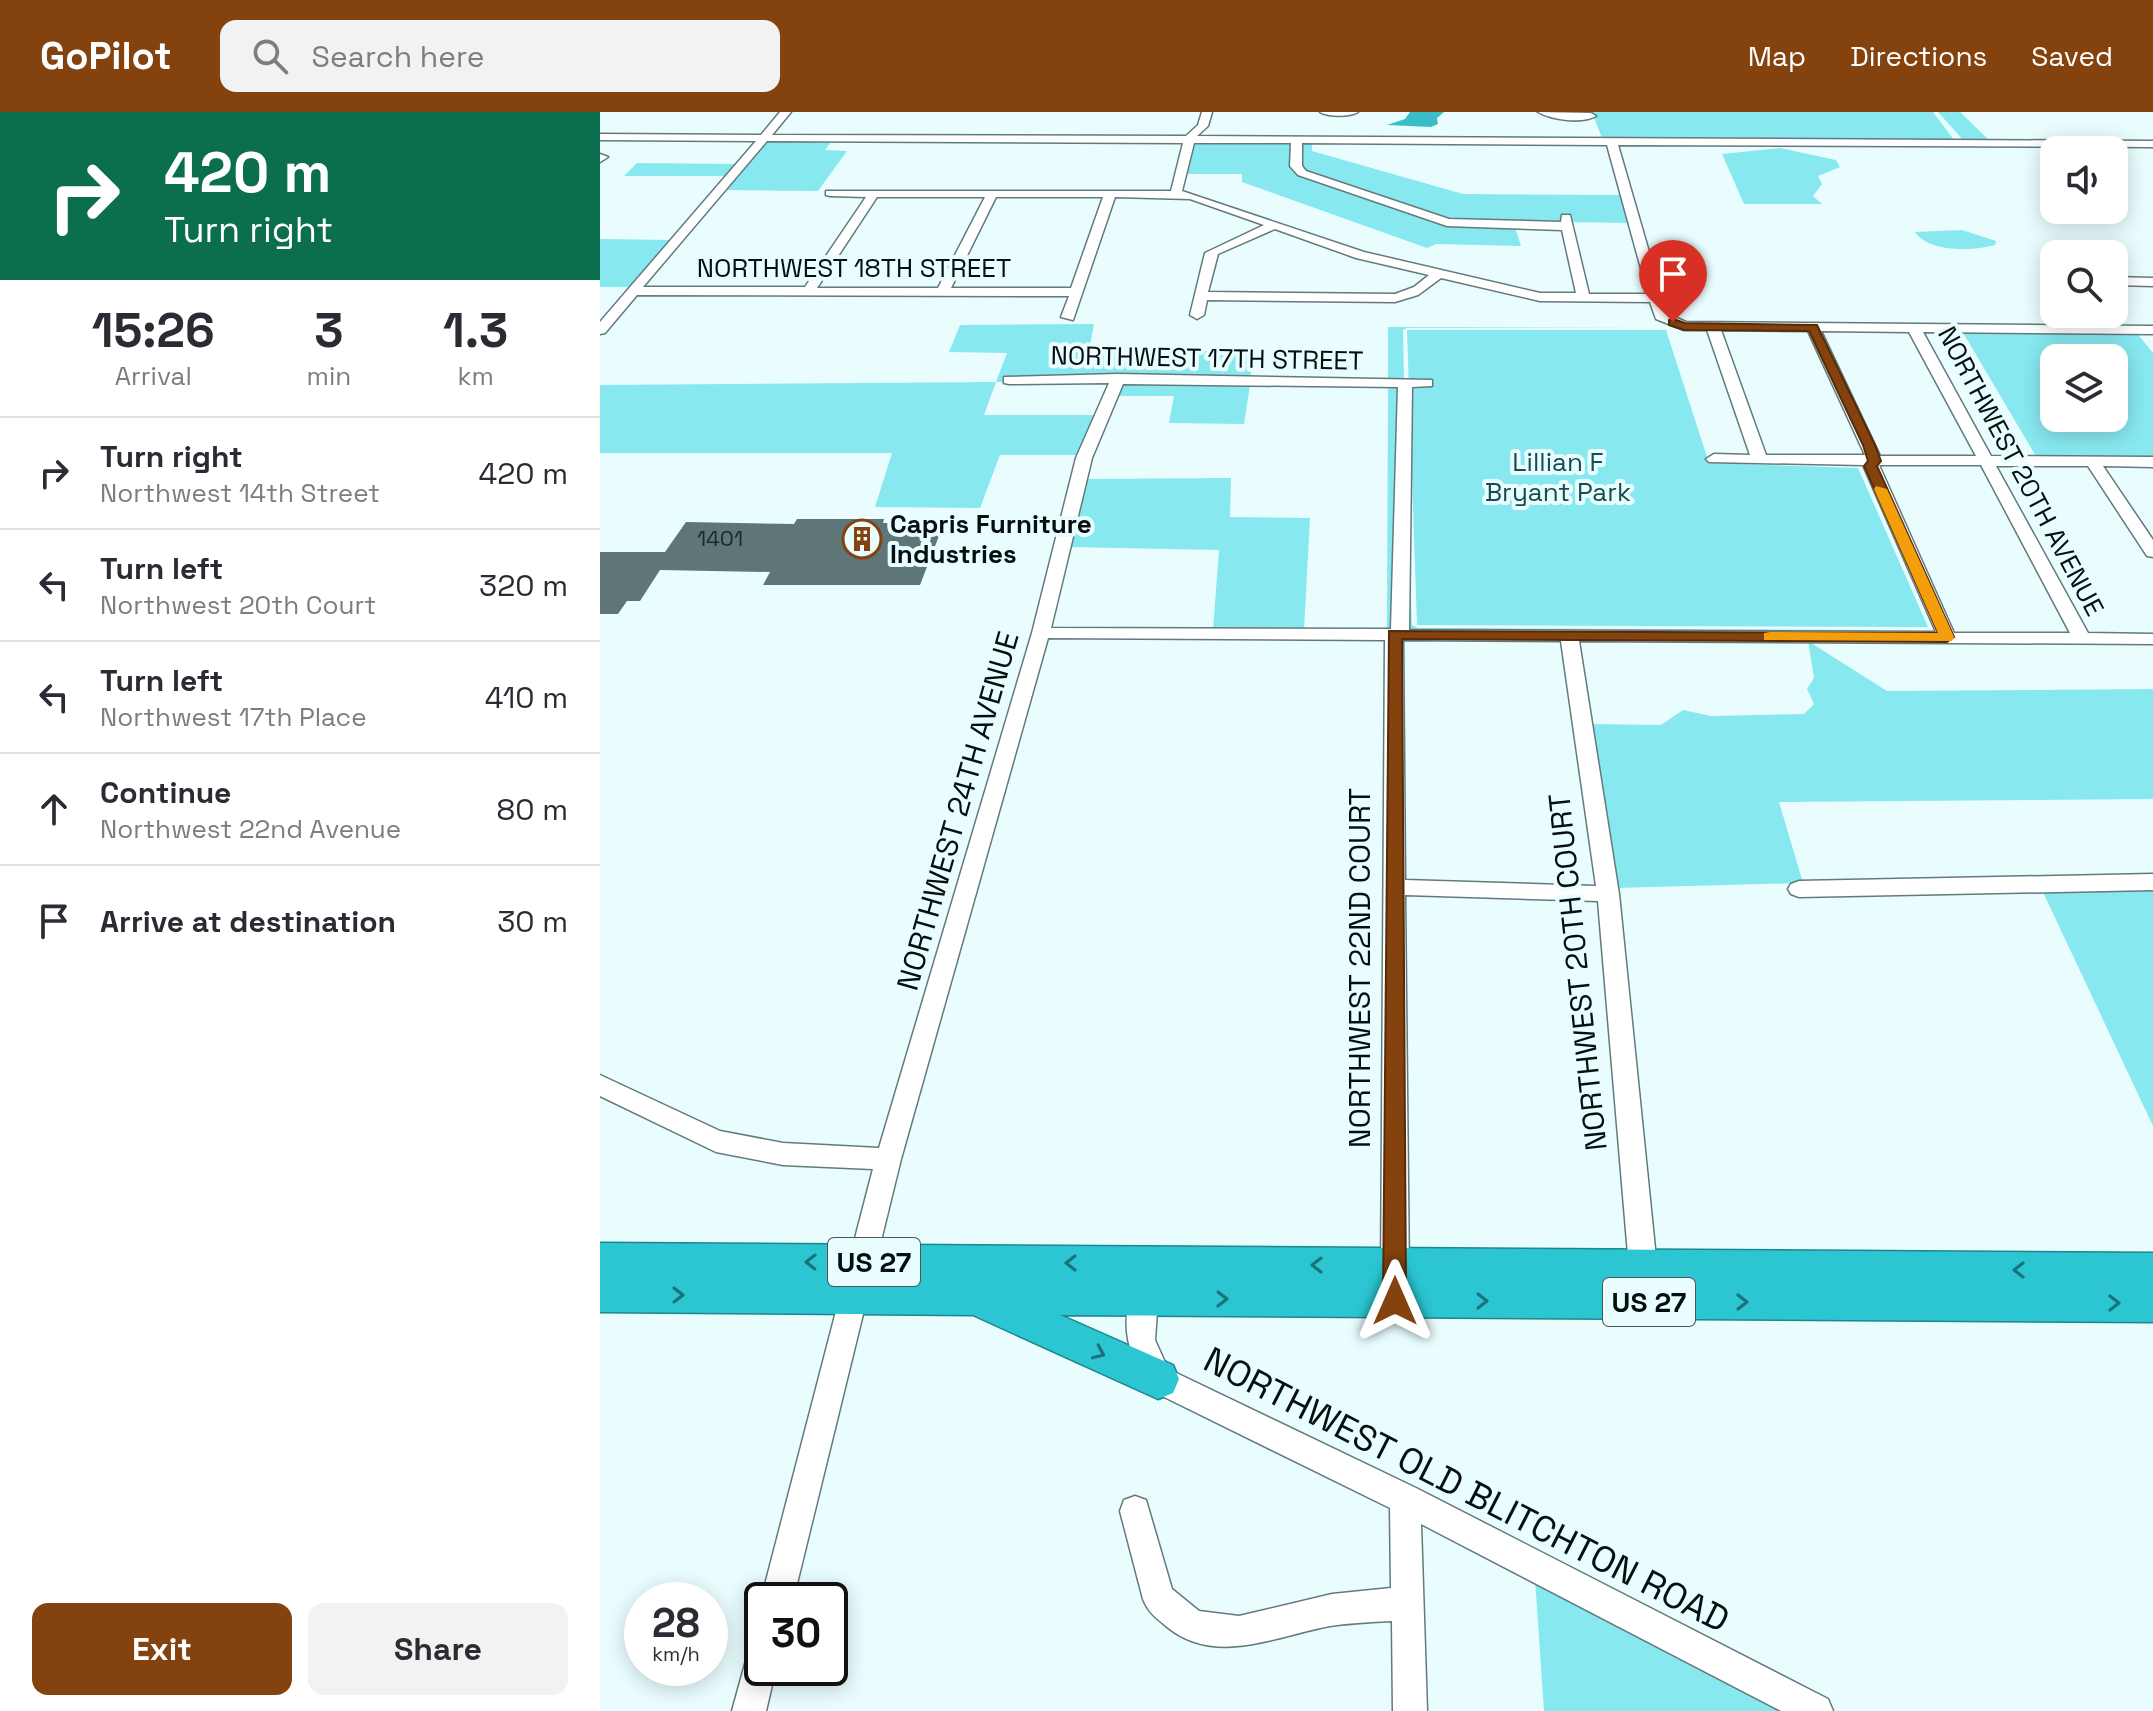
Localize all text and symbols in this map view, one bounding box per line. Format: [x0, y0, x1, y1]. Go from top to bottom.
search box [220, 20, 780, 92]
text: GoPilot [40, 32, 172, 80]
icon: search [248, 34, 292, 78]
text: Search here [312, 37, 484, 76]
text: Map [1748, 38, 1806, 74]
text: Directions [1850, 38, 1987, 74]
text: Saved [2031, 38, 2113, 74]
map controls [2040, 136, 2128, 432]
button: sound [2040, 136, 2128, 224]
text: 420 m [164, 137, 331, 208]
icon: right [32, 144, 136, 248]
text: Turn right [164, 207, 333, 253]
pin [1639, 240, 1707, 322]
button: search [2040, 240, 2128, 328]
street label: NORTHWEST 18TH STREET [697, 251, 1011, 285]
icon: arrive [1651, 252, 1695, 296]
text: 15:26 [92, 300, 215, 361]
text: 3 [314, 300, 343, 361]
text: 1.3 [443, 300, 508, 361]
street label: NORTHWEST 20TH AVENUE [1930, 320, 2112, 622]
street label: NORTHWEST 17TH STREET [1050, 338, 1364, 378]
button: layers [2040, 344, 2128, 432]
text: Arrival [115, 359, 192, 393]
text: min [307, 359, 351, 393]
text: km [457, 359, 494, 393]
text: Turn right [100, 437, 243, 476]
park label: Lillian F Bryant Park [1485, 445, 1631, 509]
icon: right [32, 451, 76, 495]
text: 420 m [478, 454, 568, 493]
text: Northwest 14th Street [100, 476, 380, 510]
place label: Capris Furniture Industries [890, 507, 1092, 571]
building icon: Capris Furniture Industries [841, 518, 883, 560]
house number: 1401 [697, 524, 743, 552]
text: Turn left [100, 549, 223, 588]
icon: left [32, 563, 76, 607]
text: 320 m [479, 566, 568, 605]
text: Northwest 20th Court [100, 588, 376, 622]
street label: NORTHWEST 24TH AVENUE [888, 627, 1027, 995]
text: Turn left [100, 661, 223, 700]
icon: left [32, 675, 76, 719]
text: 410 m [485, 678, 568, 717]
text: Northwest 17th Place [100, 700, 367, 734]
text: Continue [100, 773, 231, 812]
icon: ahead [32, 787, 76, 831]
street label: NORTHWEST 22ND COURT [1340, 788, 1379, 1148]
text: 80 m [497, 790, 568, 829]
street label: NORTHWEST 20TH COURT [1539, 791, 1616, 1153]
text: Northwest 22nd Avenue [100, 812, 401, 846]
icon: arrive [32, 899, 76, 943]
text: Arrive at destination [100, 902, 396, 941]
text: 30 m [497, 902, 568, 941]
road number: US 27 [828, 1238, 920, 1286]
one-way arrow [804, 1253, 817, 1271]
one-way arrow [1064, 1254, 1077, 1272]
one-way arrow [1310, 1256, 1323, 1274]
position arrow [1353, 1259, 1437, 1343]
one-way arrow [2012, 1261, 2025, 1279]
road number: US 27 [1603, 1278, 1695, 1326]
one-way arrow [672, 1286, 685, 1304]
one-way arrow [1216, 1290, 1229, 1308]
one-way arrow [1476, 1292, 1489, 1310]
one-way arrow [1736, 1293, 1749, 1311]
one-way arrow [2108, 1294, 2121, 1312]
street label: NORTHWEST OLD BLITCHTON ROAD [1196, 1337, 1737, 1643]
one-way arrow [1091, 1343, 1106, 1359]
speed limit sign: 30 [744, 1582, 848, 1686]
text: 28 [652, 1598, 700, 1649]
button: Exit [32, 1603, 292, 1695]
button: Share [308, 1603, 568, 1695]
text: km/h [652, 1641, 700, 1667]

